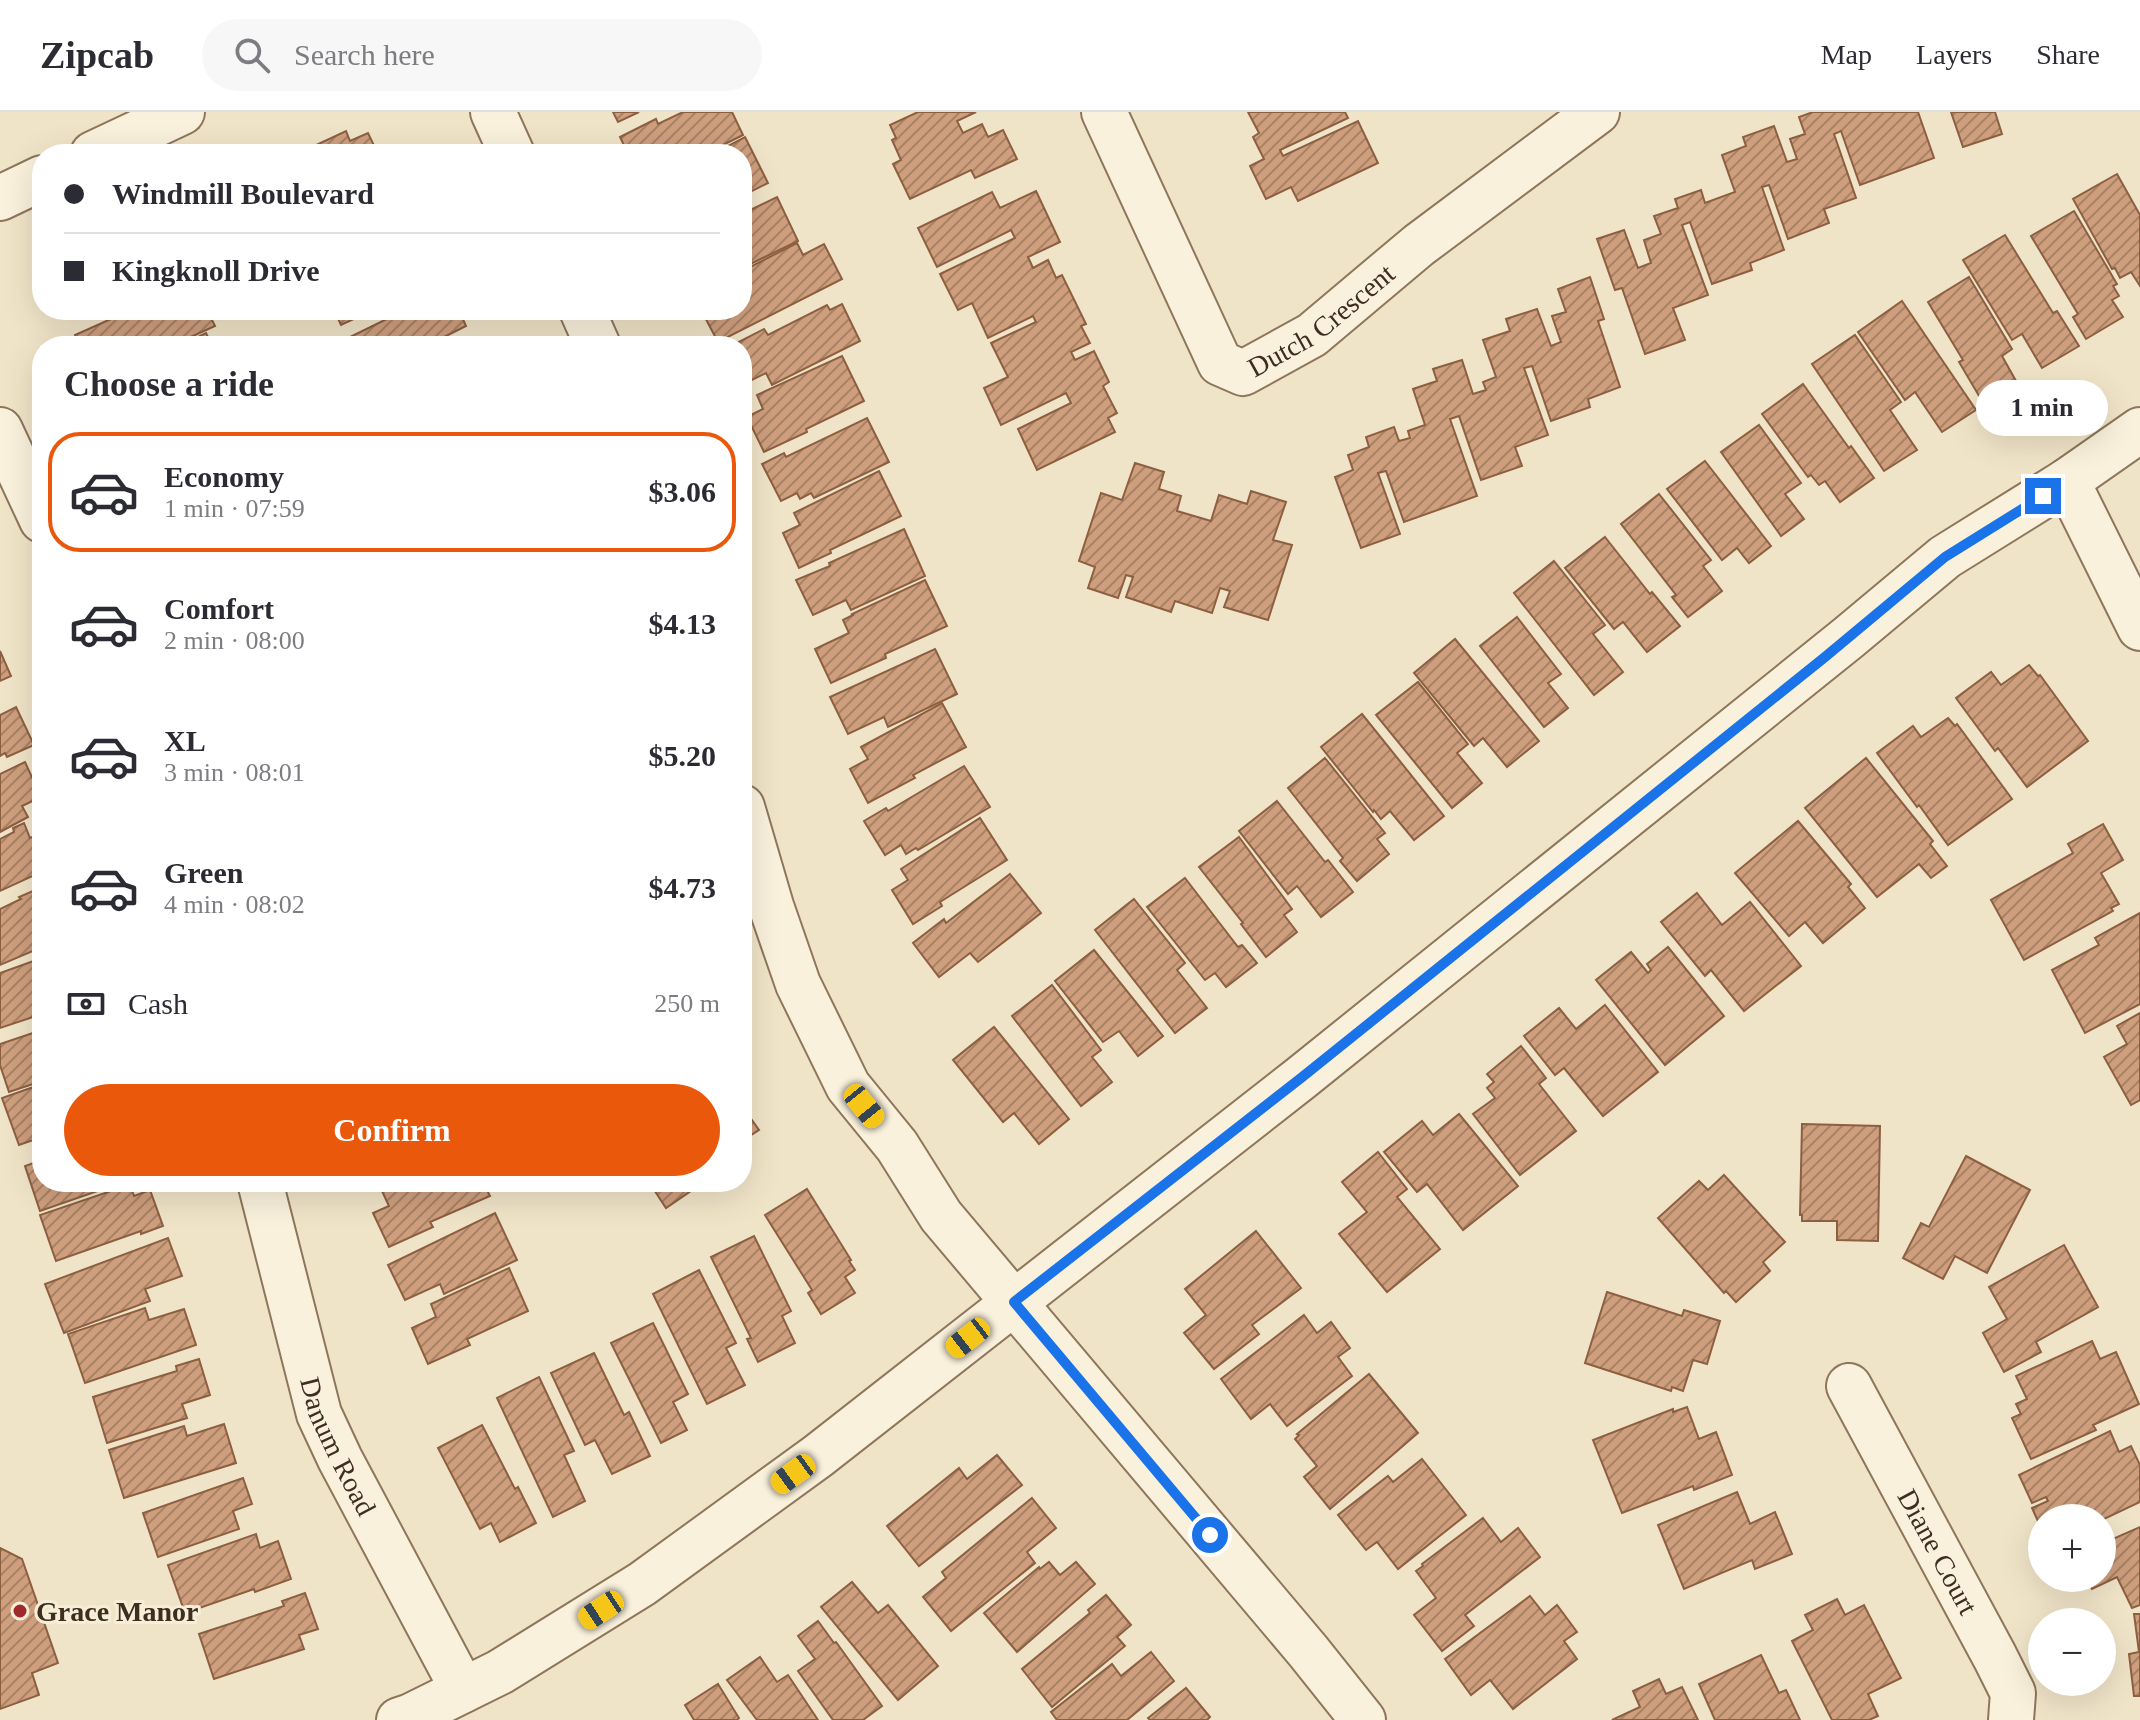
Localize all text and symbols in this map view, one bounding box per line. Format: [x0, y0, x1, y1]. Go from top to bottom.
search box [202, 19, 762, 91]
icon: search [230, 33, 274, 77]
text: Zipcab [40, 34, 154, 76]
text: Search here [294, 38, 435, 71]
text: Map [1821, 39, 1872, 70]
text: Layers [1916, 39, 1992, 70]
text: Share [2036, 39, 2100, 70]
text: Windmill Boulevard [112, 177, 374, 210]
text: Kingknoll Drive [112, 254, 320, 287]
street label: Dutch Crescent [1242, 257, 1400, 383]
text: Choose a ride [64, 364, 274, 404]
callout: 1 min [1977, 380, 2109, 436]
text: 1 min [2011, 393, 2073, 422]
icon: car [68, 456, 140, 528]
text: Economy [164, 460, 284, 493]
text: $3.06 [649, 475, 716, 508]
route end [2025, 478, 2061, 514]
text: 1 min · 07:59 [164, 494, 305, 523]
icon: car [68, 588, 140, 660]
text: Comfort [164, 592, 274, 625]
text: $4.13 [649, 607, 716, 640]
text: 2 min · 08:00 [164, 626, 305, 655]
icon: car [68, 720, 140, 792]
text: XL [164, 724, 206, 757]
text: $5.20 [649, 739, 716, 772]
text: 3 min · 08:01 [164, 758, 305, 787]
icon: car [68, 852, 140, 924]
text: Green [164, 856, 243, 889]
text: $4.73 [649, 871, 716, 904]
text: 4 min · 08:02 [164, 890, 305, 919]
icon: cash [64, 982, 108, 1026]
text: Cash [128, 987, 188, 1020]
text: 250 m [654, 989, 720, 1018]
car [840, 1080, 888, 1132]
button: Confirm [64, 1084, 720, 1176]
car [942, 1314, 994, 1362]
street label: Danum Road [295, 1374, 382, 1520]
car [767, 1450, 819, 1498]
street label: Diane Court [1892, 1484, 1985, 1620]
map controls [2028, 1504, 2116, 1696]
button: + [2028, 1504, 2116, 1592]
route start [1192, 1517, 1228, 1553]
car [574, 1587, 628, 1633]
place label: Grace Manor [36, 1596, 199, 1627]
marker: Grace Manor [11, 1602, 29, 1620]
button: − [2028, 1608, 2116, 1696]

